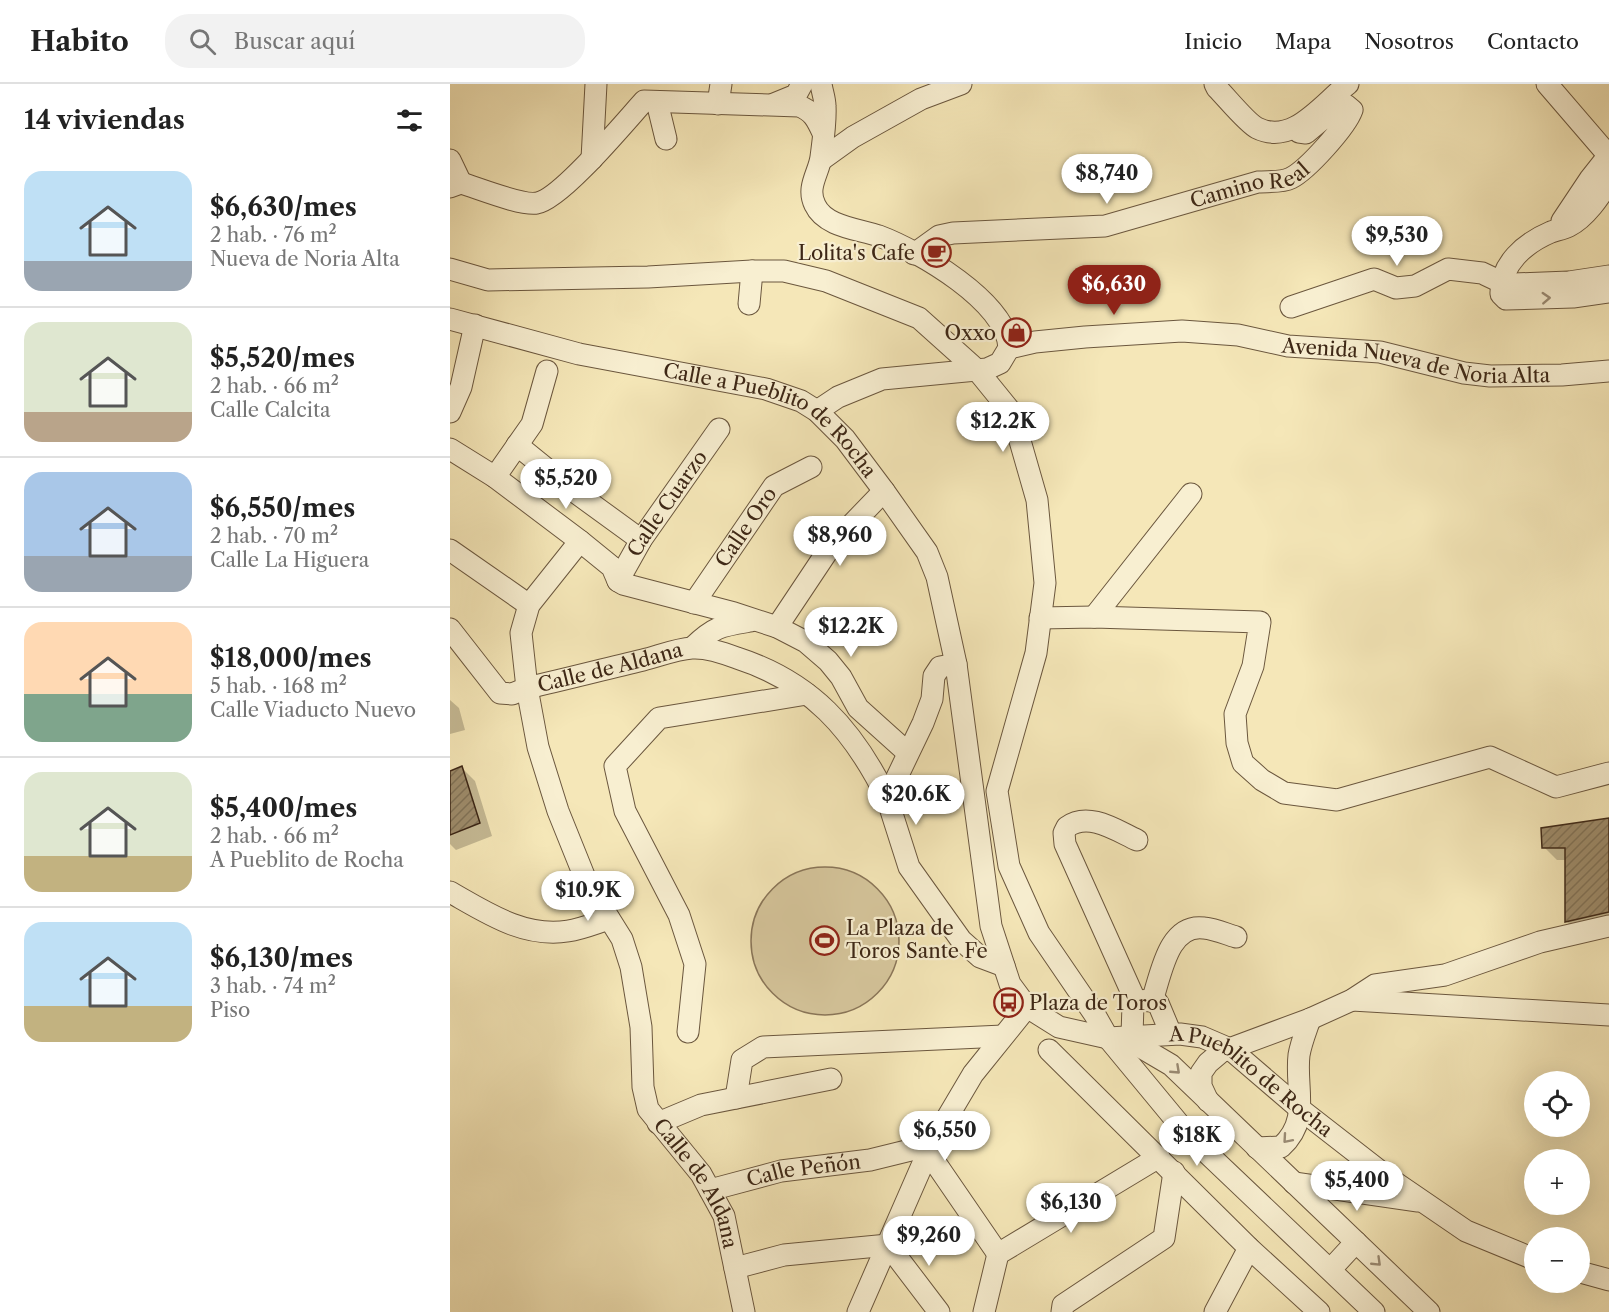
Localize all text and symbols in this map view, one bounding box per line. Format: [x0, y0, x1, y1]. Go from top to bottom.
search box [165, 14, 585, 68]
text: Habito [30, 24, 129, 58]
icon: search [186, 25, 219, 58]
text: Buscar aquí [234, 28, 355, 55]
text: Inicio [1184, 29, 1242, 54]
text: Mapa [1275, 29, 1331, 54]
text: Nosotros [1364, 29, 1454, 54]
text: Contacto [1487, 29, 1579, 54]
text: 14 viviendas [24, 104, 185, 136]
icon: filters [393, 104, 426, 137]
pin: $8,740 [1058, 154, 1156, 205]
street label: Camino Real [1187, 157, 1314, 213]
text: $8,740 [1075, 161, 1139, 185]
text: $6,630/mes [210, 191, 357, 223]
icon: home [72, 195, 144, 267]
pin: $9,530 [1348, 216, 1446, 267]
text: 2 hab. · 76 m² [210, 223, 337, 247]
text: $9,530 [1366, 223, 1428, 247]
cafe icon: Lolita's Cafe [920, 237, 952, 269]
place label: Lolita's Cafe [798, 241, 915, 265]
text: Nueva de Noria Alta [210, 247, 400, 271]
pin: $6,630 [1065, 265, 1163, 316]
text: $6,630 [1082, 272, 1146, 296]
one-way arrow [1541, 292, 1550, 305]
shop icon: Oxxo [1001, 317, 1033, 349]
place label: Oxxo [944, 321, 996, 345]
street label: Avenida Nueva de Noria Alta [1280, 334, 1551, 388]
text: $5,520/mes [210, 342, 355, 374]
icon: home [72, 346, 144, 418]
street label: Calle a Pueblito de Rocha [661, 358, 882, 483]
text: 2 hab. · 66 m² [210, 374, 339, 398]
text: Calle Calcita [210, 398, 331, 422]
pin: $12.2K [954, 402, 1052, 453]
text: $12.2K [970, 409, 1036, 433]
street label: Calle Cuarzo [622, 446, 712, 561]
pin: $5,520 [517, 459, 615, 510]
text: $5,520 [534, 466, 598, 490]
street label: Calle Oro [710, 483, 782, 572]
text: $6,550/mes [210, 492, 355, 524]
icon: home [72, 496, 144, 568]
pin: $8,960 [791, 516, 889, 567]
text: $8,960 [807, 523, 873, 547]
text: 2 hab. · 70 m² [210, 524, 338, 548]
text: Calle La Higuera [210, 548, 369, 572]
pin: $12.2K [802, 607, 900, 658]
text: $12.2K [818, 614, 884, 638]
street label: Calle de Aldana [535, 637, 685, 697]
text: $18,000/mes [210, 642, 372, 674]
icon: home [72, 646, 144, 718]
text: 5 hab. · 168 m² [210, 674, 347, 698]
text: Calle Viaducto Nuevo [210, 698, 416, 722]
pin: $20.6K [867, 775, 965, 826]
text: $20.6K [882, 782, 950, 806]
text: $5,400/mes [210, 792, 357, 824]
icon: home [72, 796, 144, 868]
text: 2 hab. · 66 m² [210, 824, 339, 848]
text: A Pueblito de Rocha [210, 848, 404, 872]
pin: $10.9K [539, 871, 637, 922]
text: $10.9K [555, 878, 621, 902]
place label: La Plaza de Toros Sante Fe [846, 916, 988, 963]
sports icon: La Plaza de Toros Sante Fe [809, 924, 841, 956]
text: $6,130/mes [210, 942, 353, 974]
icon: home [72, 946, 144, 1018]
text: 3 hab. · 74 m² [210, 974, 336, 998]
bus stop icon: Plaza de Toros [992, 987, 1024, 1019]
place label: Plaza de Toros [1029, 991, 1167, 1015]
text: Piso [210, 998, 250, 1022]
street label: A Pueblito de Rocha [1167, 1022, 1338, 1142]
one-way arrow [1169, 1063, 1179, 1074]
map controls [1524, 1071, 1590, 1293]
button: locate [1524, 1071, 1590, 1137]
pin: $6,550 [896, 1111, 994, 1162]
street label: Calle de Aldana [649, 1114, 743, 1251]
pin: $18K [1161, 1116, 1233, 1167]
text: $6,550 [913, 1118, 977, 1142]
text: $18K [1173, 1123, 1221, 1147]
one-way arrow [1283, 1133, 1294, 1143]
street label: Calle Peñón [744, 1149, 863, 1192]
button: + [1524, 1149, 1590, 1215]
pin: $5,400 [1308, 1161, 1406, 1212]
text: $5,400 [1324, 1168, 1390, 1192]
pin: $6,130 [1022, 1183, 1120, 1234]
text: $6,130 [1040, 1190, 1102, 1214]
pin: $9,260 [880, 1216, 978, 1267]
text: $9,260 [897, 1223, 961, 1247]
button: − [1524, 1227, 1590, 1293]
one-way arrow [1370, 1255, 1381, 1266]

